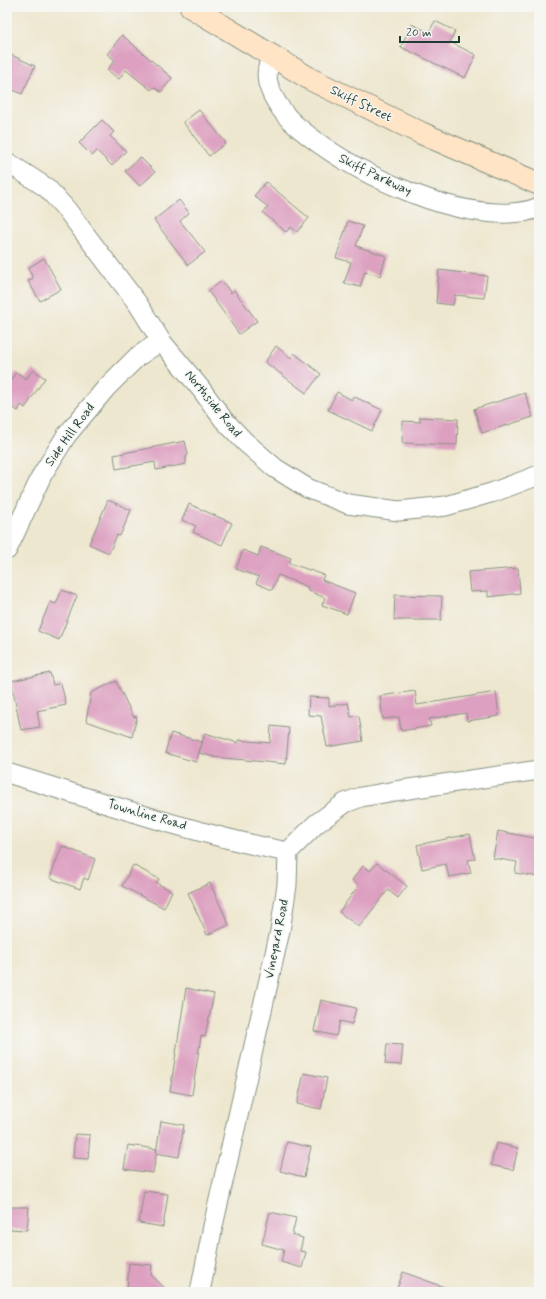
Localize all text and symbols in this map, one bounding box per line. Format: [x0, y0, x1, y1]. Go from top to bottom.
scale bar [400, 18, 459, 44]
text: 20 m [406, 25, 432, 41]
street label: Skiff Street [327, 82, 395, 126]
street label: Skiff Parkway [336, 150, 414, 200]
street label: Northside Road [181, 367, 245, 441]
street label: Side Hill Road [41, 400, 99, 470]
street label: Townline Road [105, 796, 189, 834]
street label: Vineyard Road [261, 898, 293, 980]

